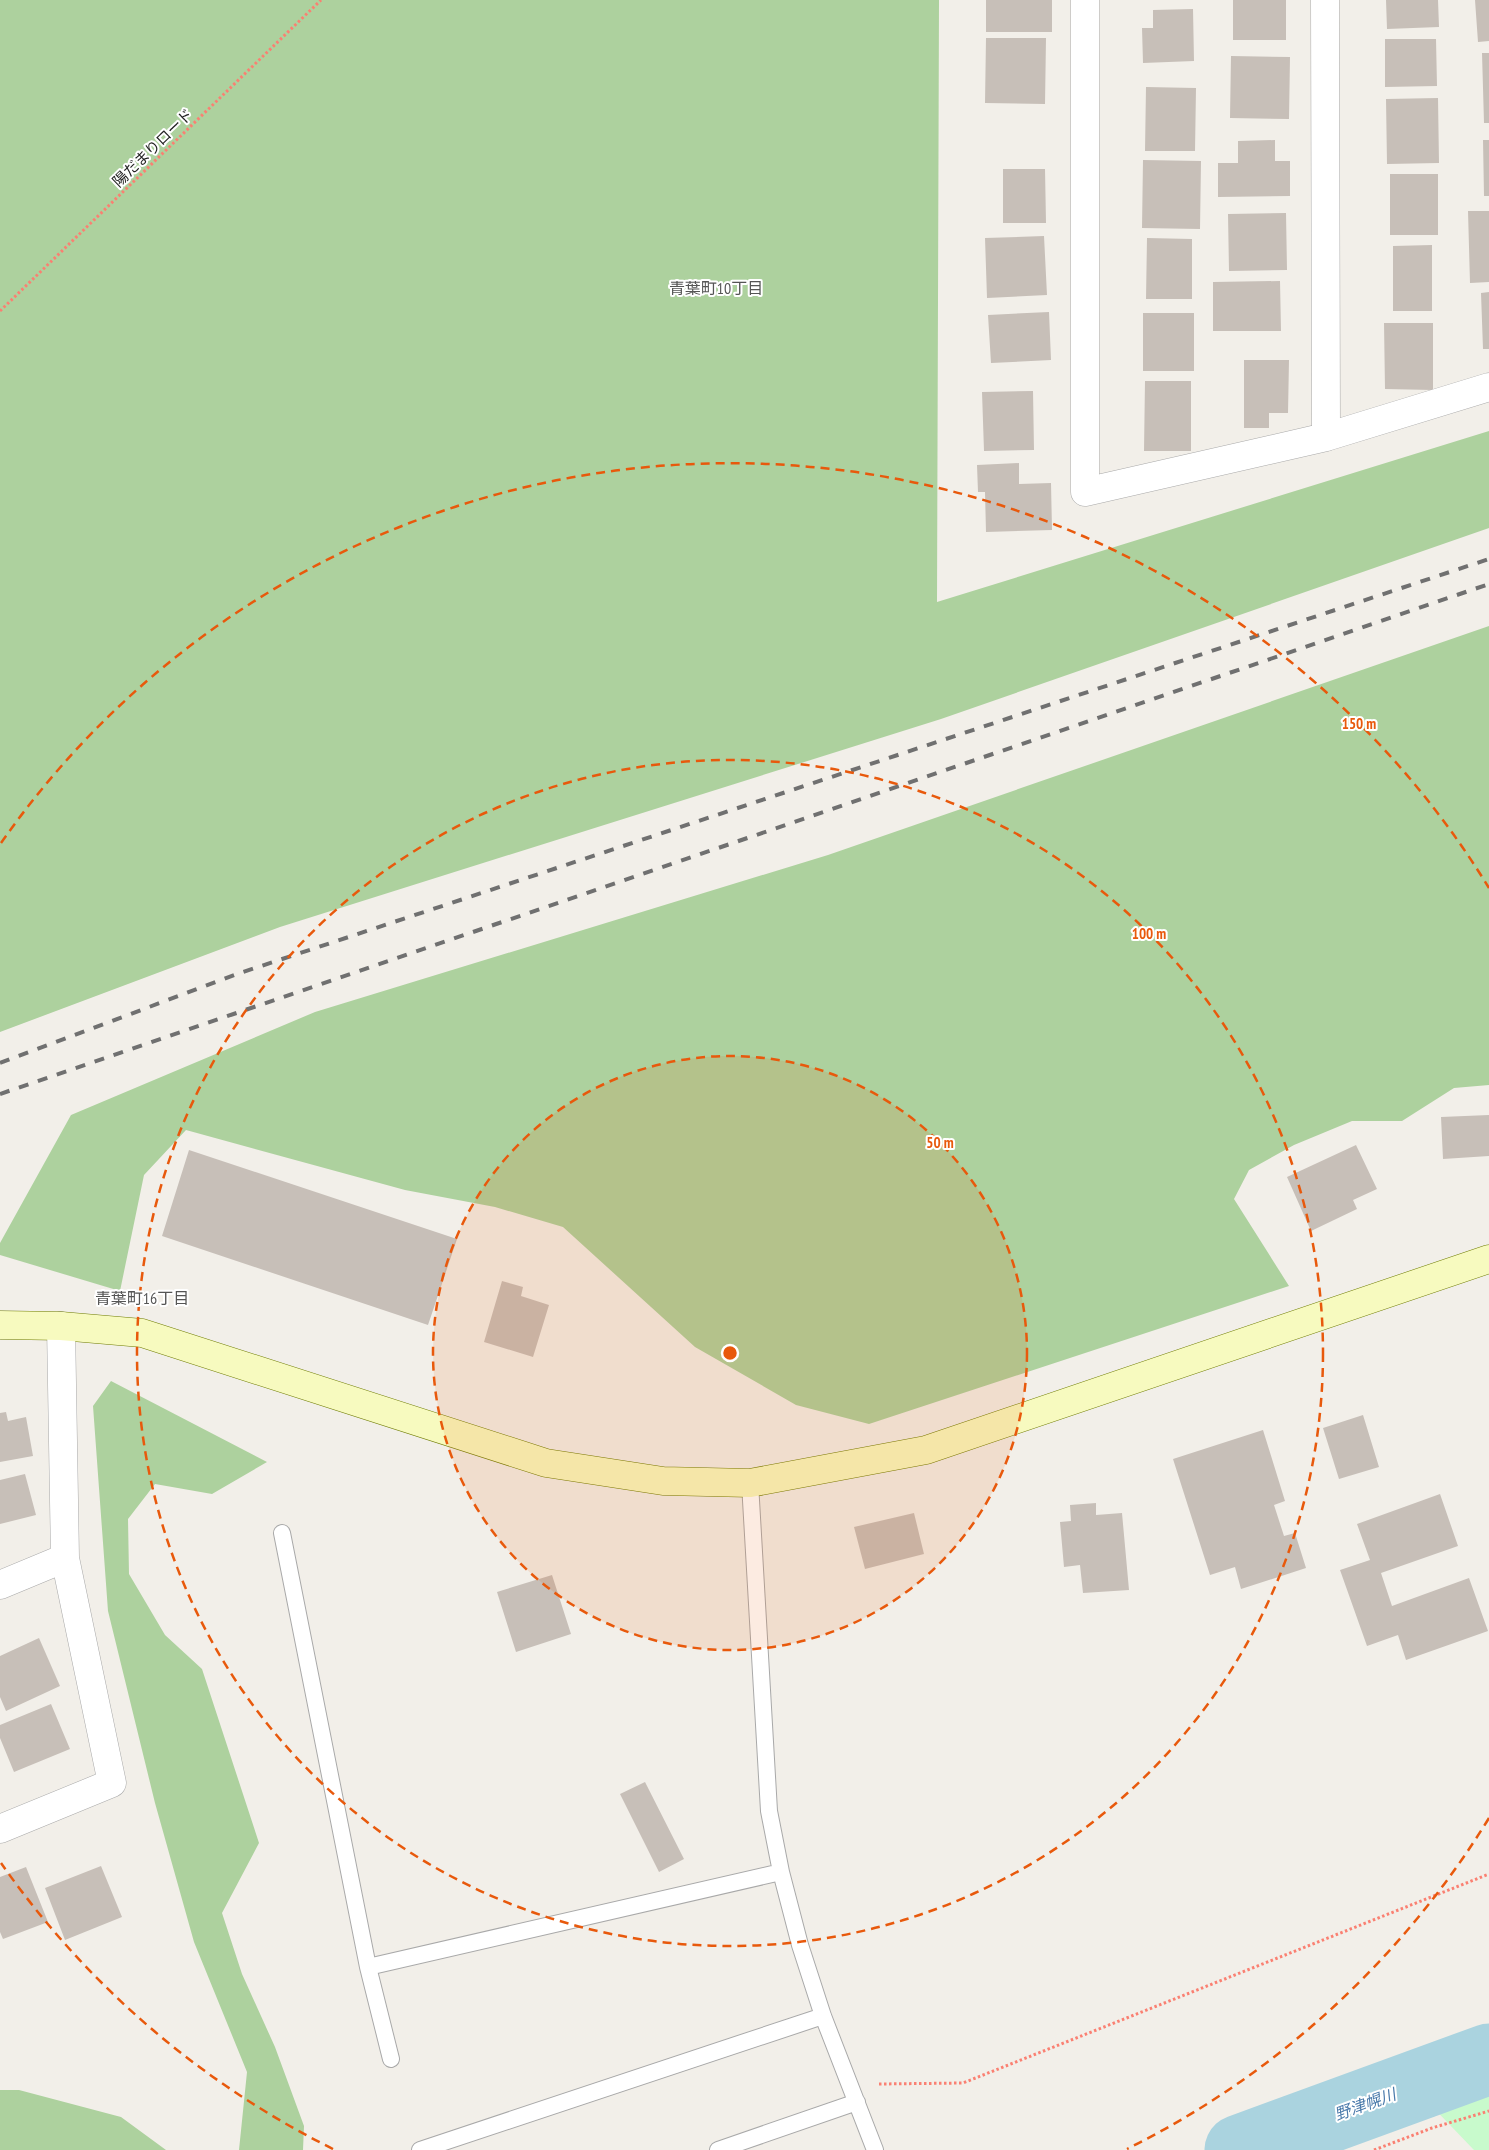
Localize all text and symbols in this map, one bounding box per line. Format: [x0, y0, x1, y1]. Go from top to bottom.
street label: 陽だまりロード [108, 104, 197, 191]
district label: 青葉町10丁目 [669, 278, 763, 298]
text: 150 m [1342, 714, 1376, 733]
text: 100 m [1132, 924, 1166, 943]
text: 50 m [926, 1133, 954, 1152]
district label: 青葉町16丁目 [95, 1288, 189, 1308]
centre of rings [721, 1344, 739, 1362]
water label: 野津幌川 [1332, 2083, 1400, 2124]

